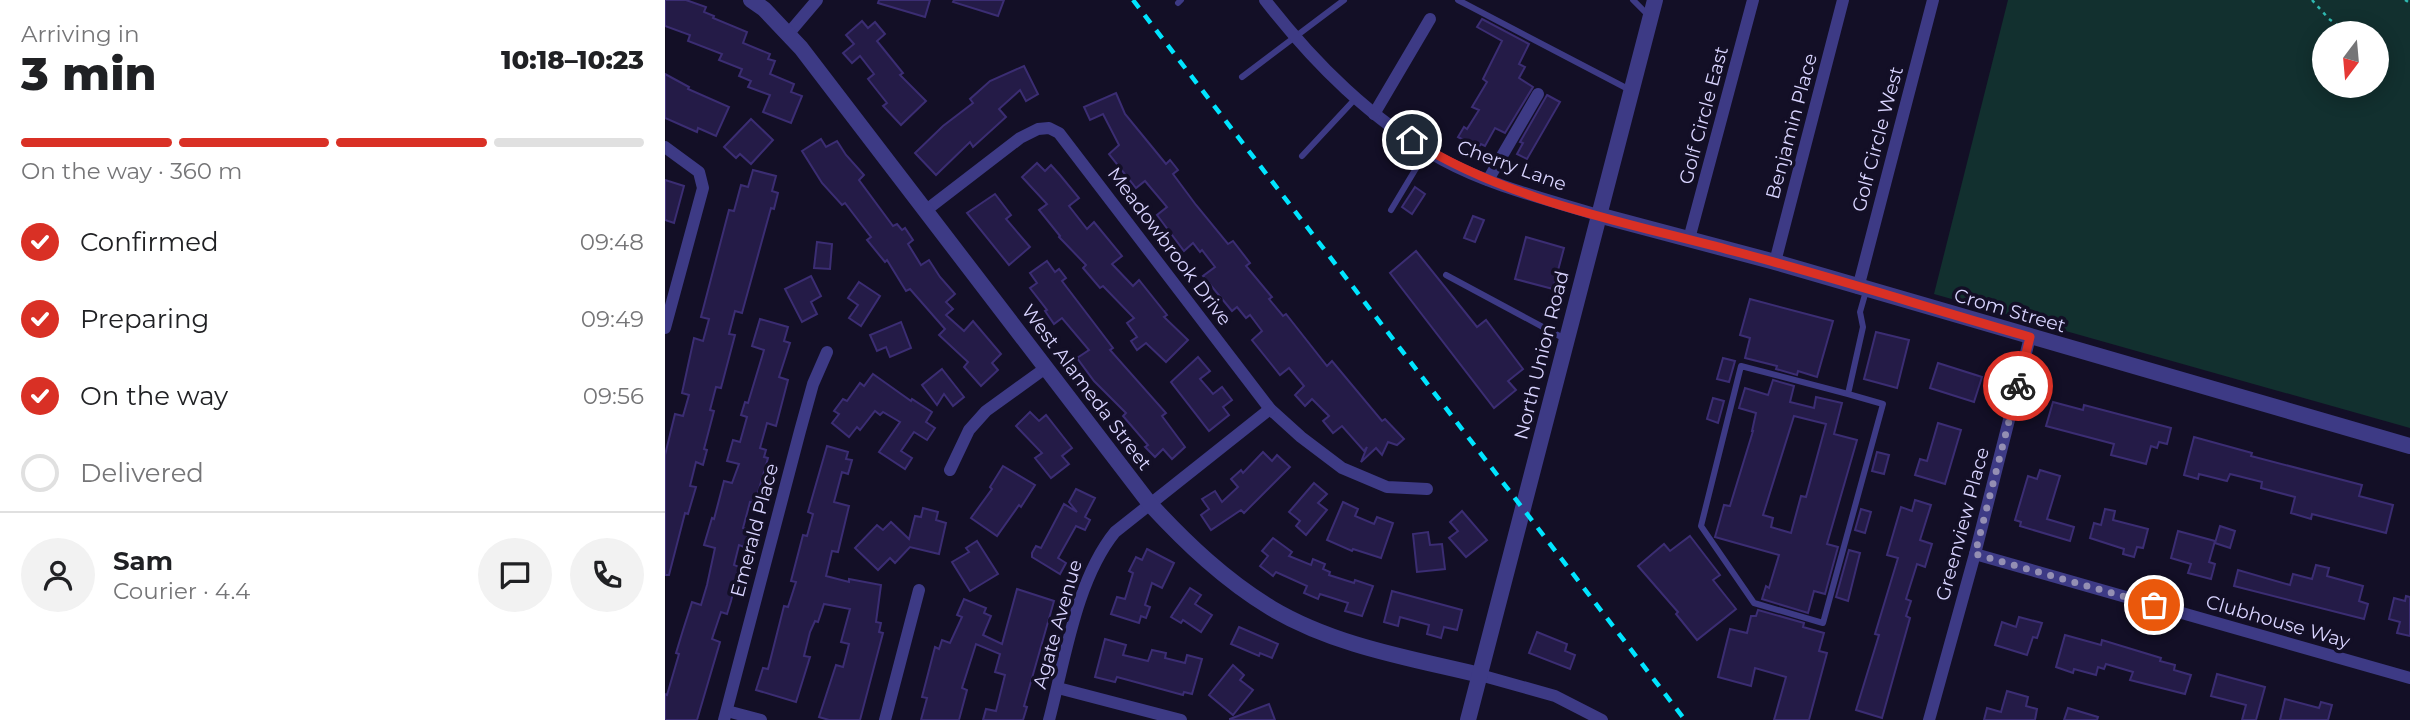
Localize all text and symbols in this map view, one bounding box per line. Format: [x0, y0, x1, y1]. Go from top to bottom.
text: Arriving in [21, 20, 140, 48]
north arrow [2312, 21, 2389, 98]
map controls [2312, 21, 2389, 98]
street label: Golf Circle East [1674, 43, 1733, 187]
text: 10:18–10:23 [501, 44, 644, 76]
text: 3 min [21, 45, 157, 102]
street label: Benjamin Place [1761, 51, 1822, 202]
street label: Golf Circle West [1847, 64, 1908, 214]
pin [1382, 110, 1442, 170]
icon: home [1393, 121, 1431, 159]
street label: Cherry Lane [1454, 135, 1570, 196]
text: On the way · 360 m [21, 157, 243, 185]
street label: Meadowbrook Drive [1103, 163, 1237, 330]
icon: check [21, 223, 59, 261]
text: Confirmed [80, 226, 219, 258]
text: 09:48 [580, 228, 644, 256]
street label: North Union Road [1509, 268, 1574, 442]
street label: Crom Street [1951, 284, 2069, 338]
icon: check [21, 300, 59, 338]
street label: West Alameda Street [1017, 300, 1157, 475]
text: Preparing [80, 303, 209, 335]
text: 09:49 [581, 305, 644, 333]
courier [1983, 351, 2053, 421]
icon: bike [1999, 367, 2037, 405]
icon: check [21, 377, 59, 415]
text: On the way [80, 380, 228, 412]
text: 09:56 [583, 382, 644, 410]
street label: Greenview Place [1931, 445, 1994, 603]
text: Delivered [80, 457, 204, 489]
street label: Emerald Place [726, 461, 783, 599]
button: person [21, 538, 95, 612]
button: chat [478, 538, 552, 612]
button: phone [570, 538, 644, 612]
text: Sam [113, 545, 173, 577]
street label: Agate Avenue [1028, 557, 1087, 691]
pin [2124, 575, 2184, 635]
text: Courier · 4.4 [113, 577, 250, 605]
icon: bag [2135, 586, 2173, 624]
street label: Clubhouse Way [2203, 590, 2353, 653]

